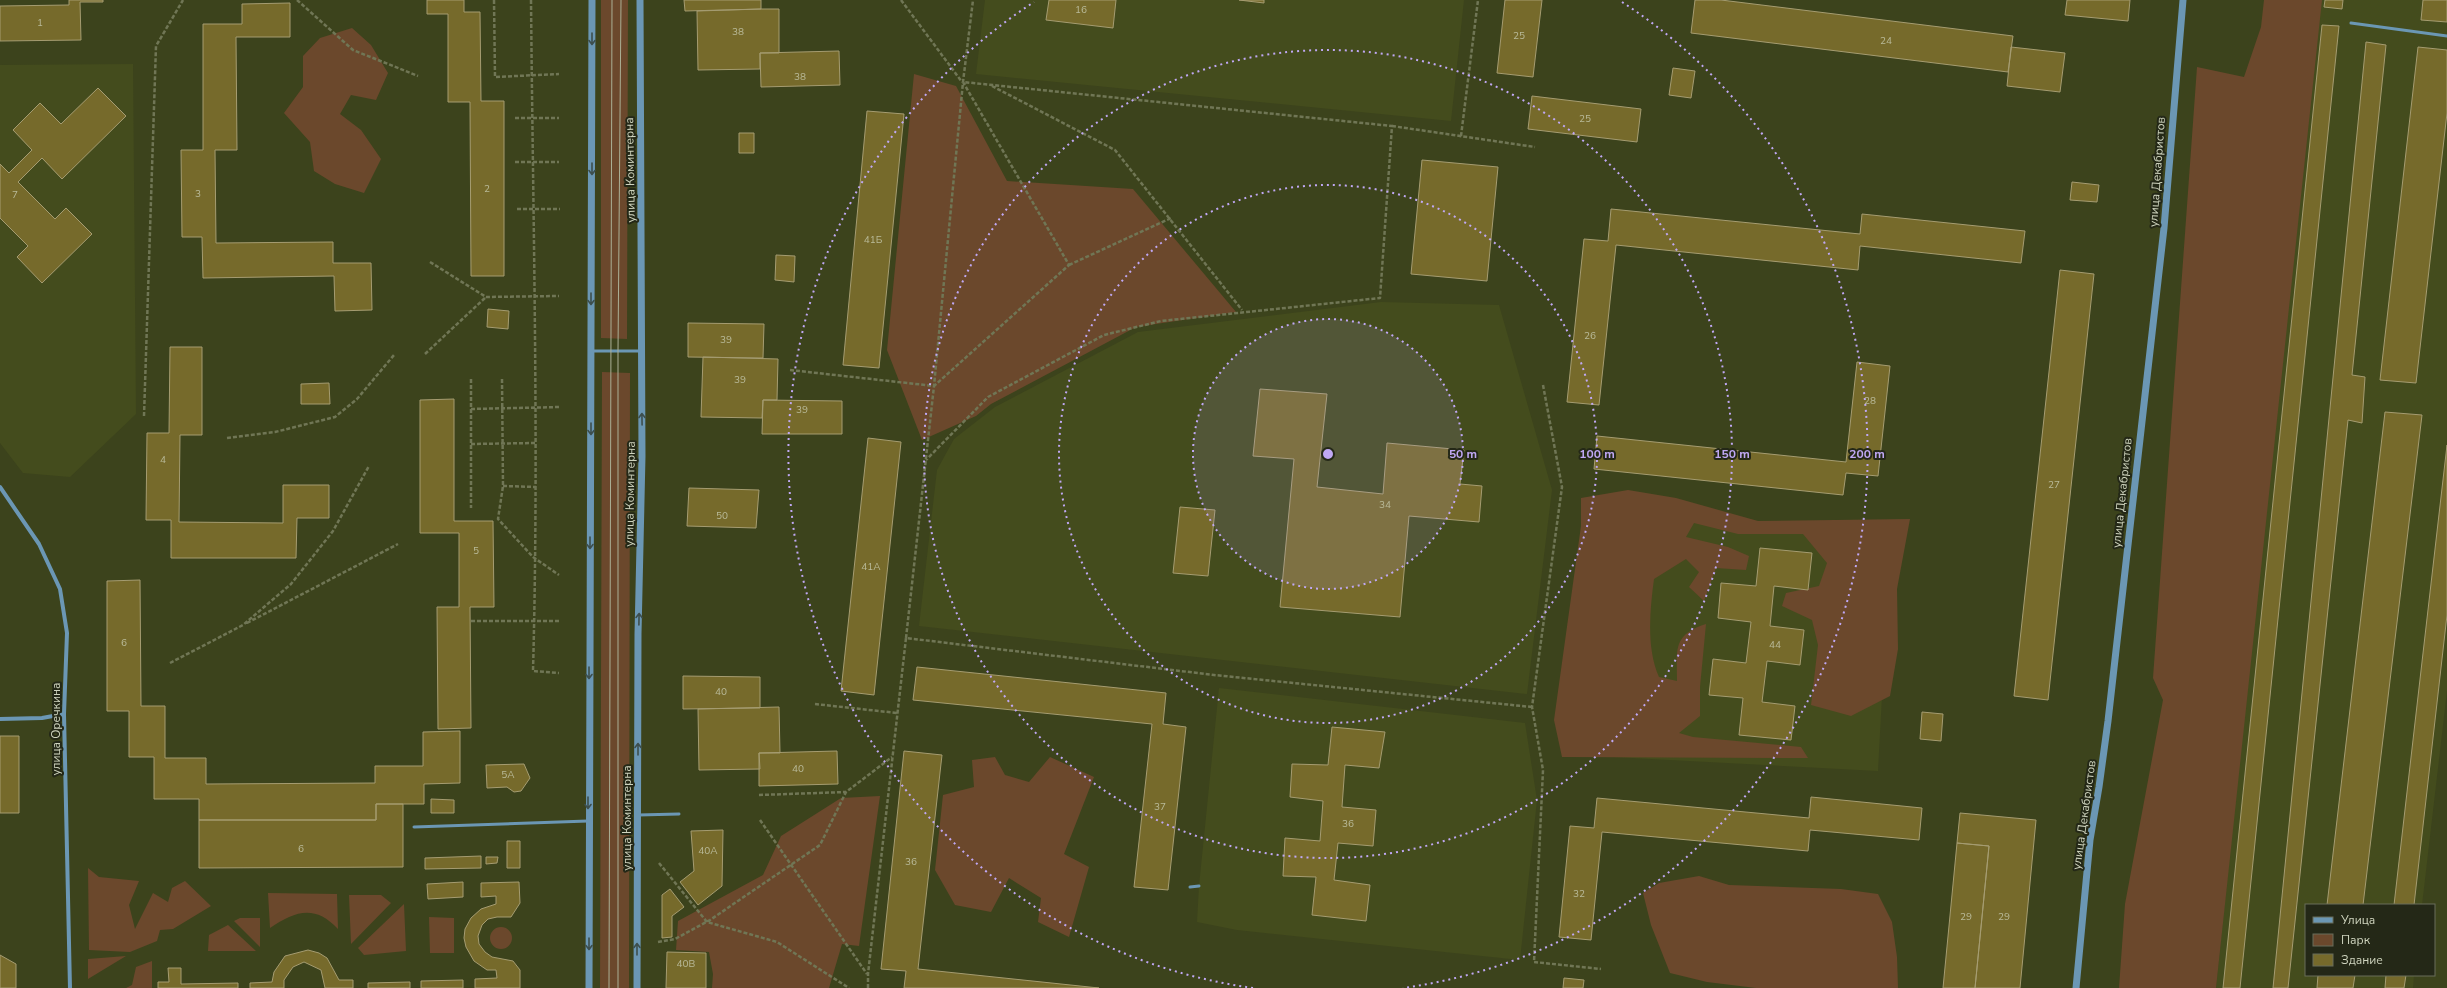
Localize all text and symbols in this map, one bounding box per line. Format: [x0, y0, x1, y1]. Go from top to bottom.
house number: 16 [1075, 3, 1087, 17]
house number: 1 [37, 16, 43, 30]
house number: 38 [732, 25, 744, 39]
house number: 25 [1513, 29, 1525, 43]
one-way arrow [588, 32, 596, 45]
house number: 24 [1880, 34, 1892, 48]
house number: 38 [794, 70, 806, 84]
house number: 25 [1579, 112, 1591, 126]
street label: улица Декабристов [2145, 116, 2169, 228]
street label: улица Коминтерна [621, 117, 639, 223]
one-way arrow [588, 162, 596, 175]
house number: 2 [484, 182, 490, 196]
house number: 3 [195, 187, 201, 201]
house number: 7 [12, 188, 18, 202]
house number: 41Б [864, 233, 883, 247]
one-way arrow [587, 292, 595, 305]
house number: 26 [1584, 329, 1596, 343]
house number: 39 [720, 333, 732, 347]
house number: 39 [734, 373, 746, 387]
house number: 28 [1864, 394, 1876, 408]
house number: 39 [796, 403, 808, 417]
one-way arrow [638, 413, 646, 426]
one-way arrow [587, 422, 595, 435]
street label: улица Декабристов [2108, 437, 2136, 549]
street label: улица Коминтерна [621, 441, 639, 547]
text: 50 m [1449, 446, 1477, 462]
text: 100 m [1579, 446, 1615, 462]
text: 150 m [1714, 446, 1750, 462]
text: 200 m [1849, 446, 1885, 462]
centre of rings [1321, 447, 1335, 461]
house number: 4 [160, 453, 166, 467]
house number: 27 [2048, 478, 2060, 492]
house number: 34 [1379, 498, 1391, 512]
house number: 50 [716, 509, 728, 523]
one-way arrow [586, 536, 594, 549]
house number: 5 [473, 544, 479, 558]
house number: 41А [861, 560, 881, 574]
one-way arrow [635, 613, 643, 626]
house number: 6 [121, 636, 127, 650]
house number: 44 [1769, 638, 1781, 652]
one-way arrow [585, 666, 593, 679]
street label: улица Оречкина [48, 683, 64, 775]
house number: 40 [715, 685, 727, 699]
one-way arrow [634, 743, 642, 756]
street label: улица Декабристов [2068, 759, 2100, 871]
house number: 40 [792, 762, 804, 776]
street label: улица Коминтерна [619, 765, 635, 871]
house number: 5А [501, 768, 515, 782]
one-way arrow [584, 796, 592, 809]
house number: 37 [1154, 800, 1166, 814]
house number: 36 [1342, 817, 1354, 831]
house number: 6 [298, 842, 304, 856]
house number: 40А [698, 844, 718, 858]
house number: 36 [905, 855, 917, 869]
house number: 32 [1573, 887, 1585, 901]
legend [2305, 904, 2435, 976]
house number: 29 [1960, 910, 1972, 924]
house number: 29 [1998, 910, 2010, 924]
text: Улица [2340, 912, 2375, 928]
text: Парк [2341, 932, 2371, 948]
one-way arrow [585, 937, 593, 950]
one-way arrow [633, 943, 641, 956]
text: Здание [2341, 952, 2383, 968]
house number: 40В [677, 957, 696, 971]

